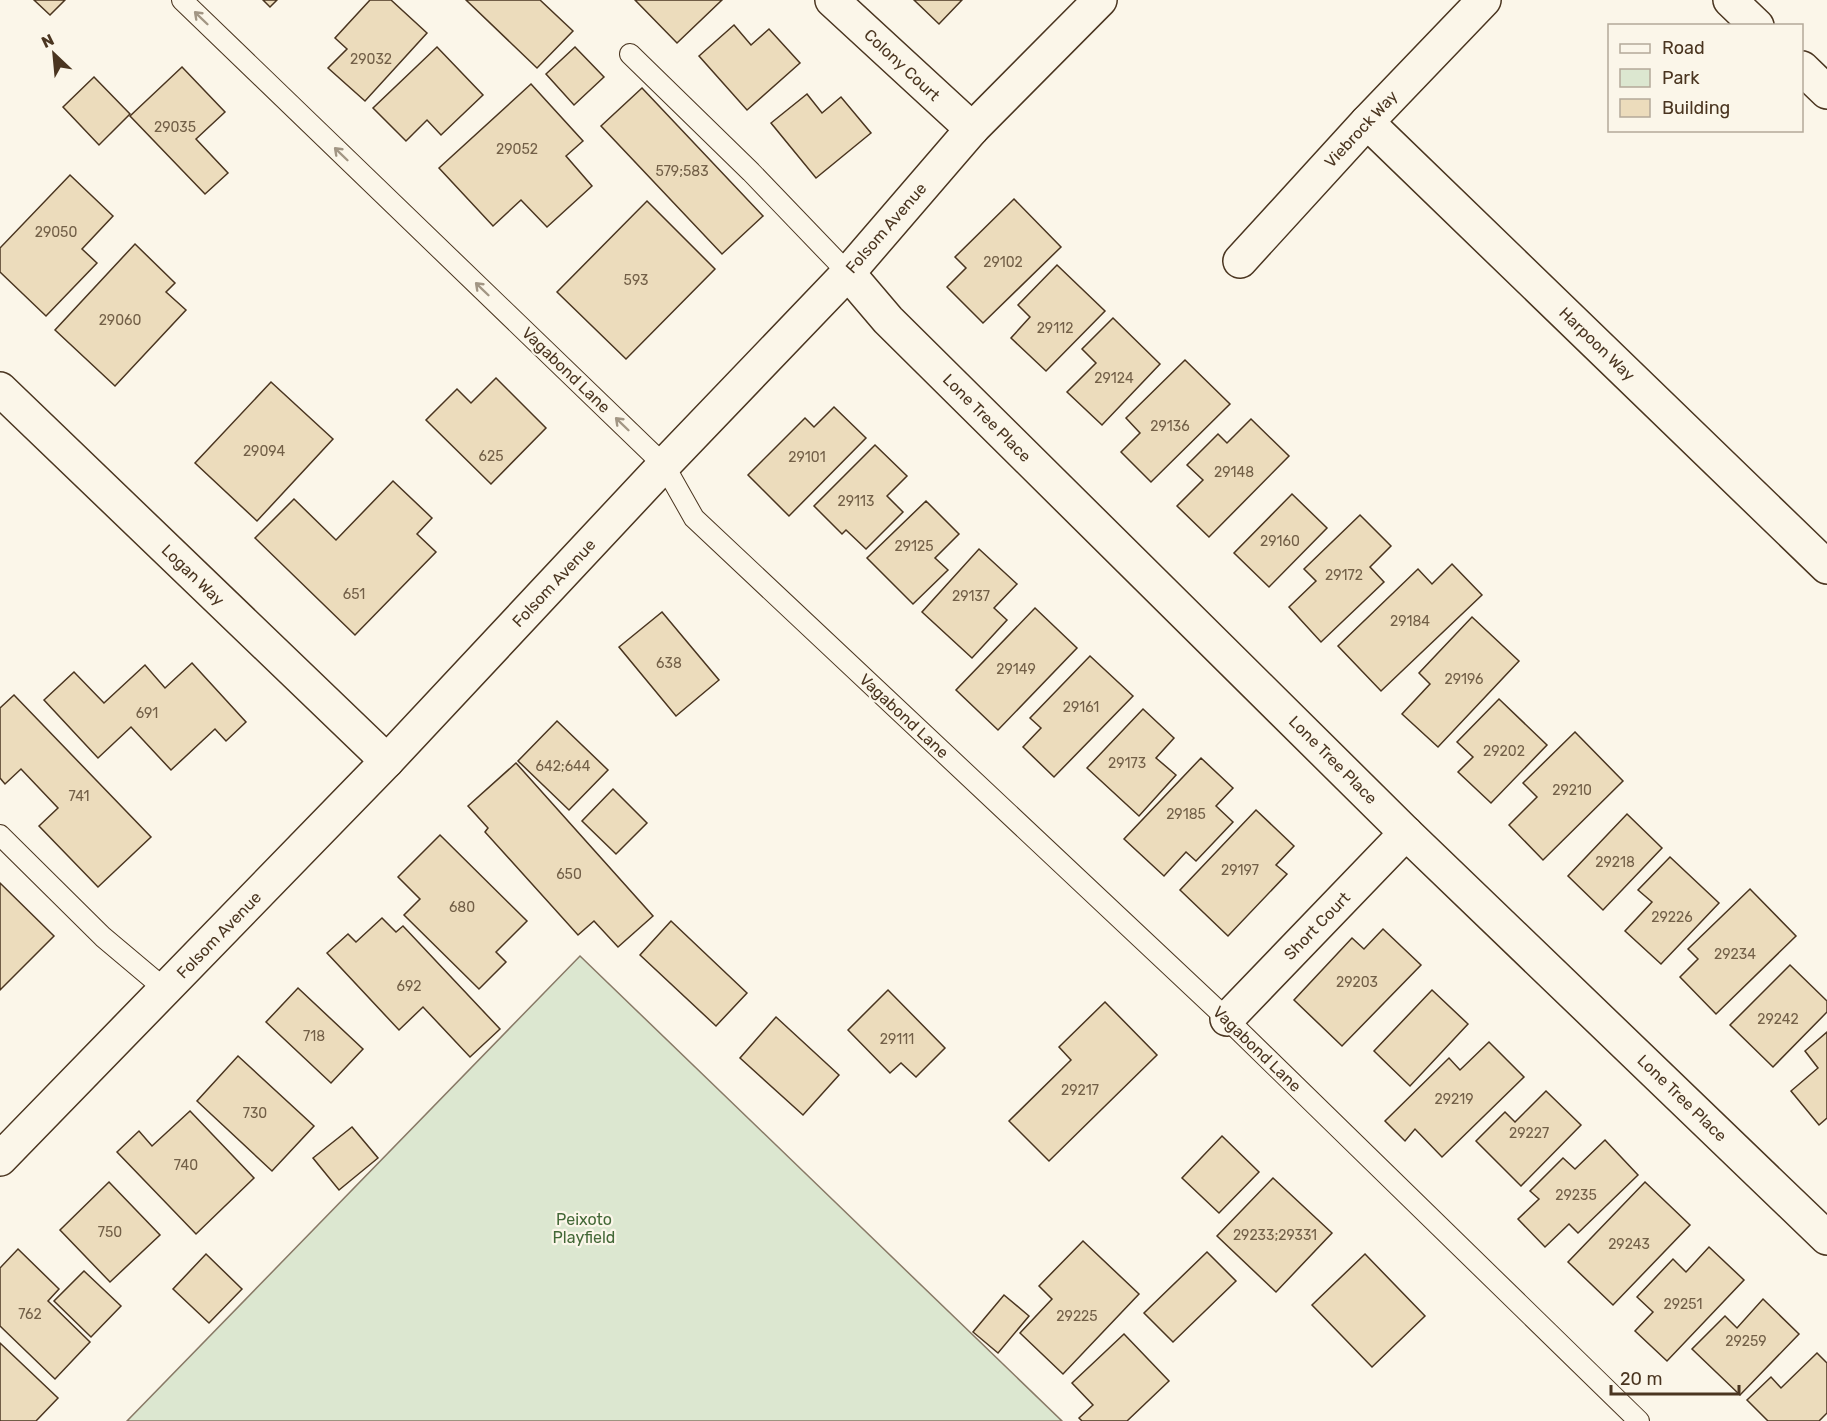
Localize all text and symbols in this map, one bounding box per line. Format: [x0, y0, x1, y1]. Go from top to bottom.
one-way arrow [193, 11, 208, 26]
north arrow [24, 24, 84, 84]
legend [1608, 24, 1803, 132]
street label: Colony Court [860, 25, 944, 105]
text: N [38, 30, 57, 52]
text: Road [1662, 37, 1705, 59]
house number: 29032 [350, 51, 392, 68]
text: Park [1662, 67, 1700, 89]
street label: Viebrock Way [1320, 86, 1402, 171]
text: Building [1662, 97, 1730, 119]
house number: 29035 [154, 119, 196, 136]
house number: 29052 [496, 141, 538, 158]
one-way arrow [334, 146, 349, 161]
house number: 579;583 [655, 163, 709, 180]
street label: Folsom Avenue [842, 179, 930, 277]
house number: 29050 [35, 224, 77, 241]
house number: 29102 [983, 254, 1023, 271]
house number: 593 [624, 272, 648, 289]
one-way arrow [474, 282, 489, 296]
street label: Harpoon Way [1555, 303, 1639, 385]
house number: 29060 [99, 312, 141, 329]
house number: 29112 [1037, 320, 1073, 337]
street label: Vagabond Lane [518, 323, 614, 417]
street label: Lone Tree Place [939, 370, 1035, 466]
house number: 29124 [1094, 370, 1134, 387]
one-way arrow [615, 417, 630, 431]
house number: 29136 [1150, 418, 1190, 435]
house number: 29094 [243, 443, 285, 460]
house number: 625 [479, 448, 503, 465]
house number: 29101 [788, 449, 826, 466]
house number: 29148 [1214, 464, 1254, 481]
house number: 29113 [838, 493, 874, 510]
house number: 29160 [1260, 533, 1300, 550]
street label: Folsom Avenue [508, 535, 600, 631]
house number: 29125 [894, 538, 934, 555]
street label: Logan Way [158, 540, 228, 610]
house number: 29172 [1325, 567, 1363, 584]
house number: 651 [343, 586, 365, 603]
house number: 29137 [952, 588, 990, 605]
house number: 29184 [1390, 613, 1430, 630]
house number: 638 [656, 655, 682, 672]
house number: 29149 [996, 661, 1036, 678]
street label: Vagabond Lane [855, 670, 953, 762]
house number: 29196 [1444, 671, 1484, 688]
house number: 29161 [1063, 699, 1099, 716]
house number: 691 [136, 705, 158, 722]
street label: Lone Tree Place [1285, 712, 1381, 808]
house number: 29202 [1483, 743, 1525, 760]
house number: 29173 [1108, 755, 1146, 772]
house number: 642;644 [536, 758, 591, 775]
house number: 29210 [1552, 782, 1592, 799]
house number: 741 [68, 788, 90, 805]
house number: 29185 [1166, 806, 1206, 823]
house number: 29218 [1595, 854, 1635, 871]
house number: 29197 [1221, 862, 1259, 879]
house number: 650 [556, 866, 582, 883]
street label: Folsom Avenue [173, 888, 265, 982]
street label: Short Court [1280, 888, 1354, 964]
house number: 680 [449, 899, 475, 916]
house number: 29226 [1651, 909, 1693, 926]
house number: 29234 [1714, 946, 1756, 963]
house number: 29203 [1336, 974, 1378, 991]
house number: 692 [397, 978, 421, 995]
street label: Vagabond Lane [1209, 1002, 1305, 1096]
house number: 29242 [1757, 1011, 1799, 1028]
house number: 718 [303, 1028, 325, 1045]
house number: 29111 [880, 1031, 914, 1048]
street label: Lone Tree Place [1633, 1051, 1731, 1145]
house number: 29217 [1061, 1082, 1099, 1099]
house number: 29219 [1434, 1091, 1474, 1108]
house number: 730 [243, 1105, 267, 1122]
house number: 29227 [1509, 1125, 1549, 1142]
house number: 740 [174, 1157, 198, 1174]
house number: 29235 [1555, 1187, 1597, 1204]
park label: Peixoto Playfield [553, 1210, 615, 1247]
house number: 750 [98, 1224, 122, 1241]
house number: 29233;29331 [1233, 1227, 1317, 1244]
house number: 29243 [1608, 1236, 1650, 1253]
house number: 29251 [1664, 1296, 1702, 1313]
house number: 762 [18, 1306, 42, 1323]
house number: 29225 [1056, 1308, 1098, 1325]
house number: 29259 [1725, 1333, 1767, 1350]
scale bar [1611, 1358, 1738, 1396]
text: 20 m [1620, 1368, 1662, 1390]

